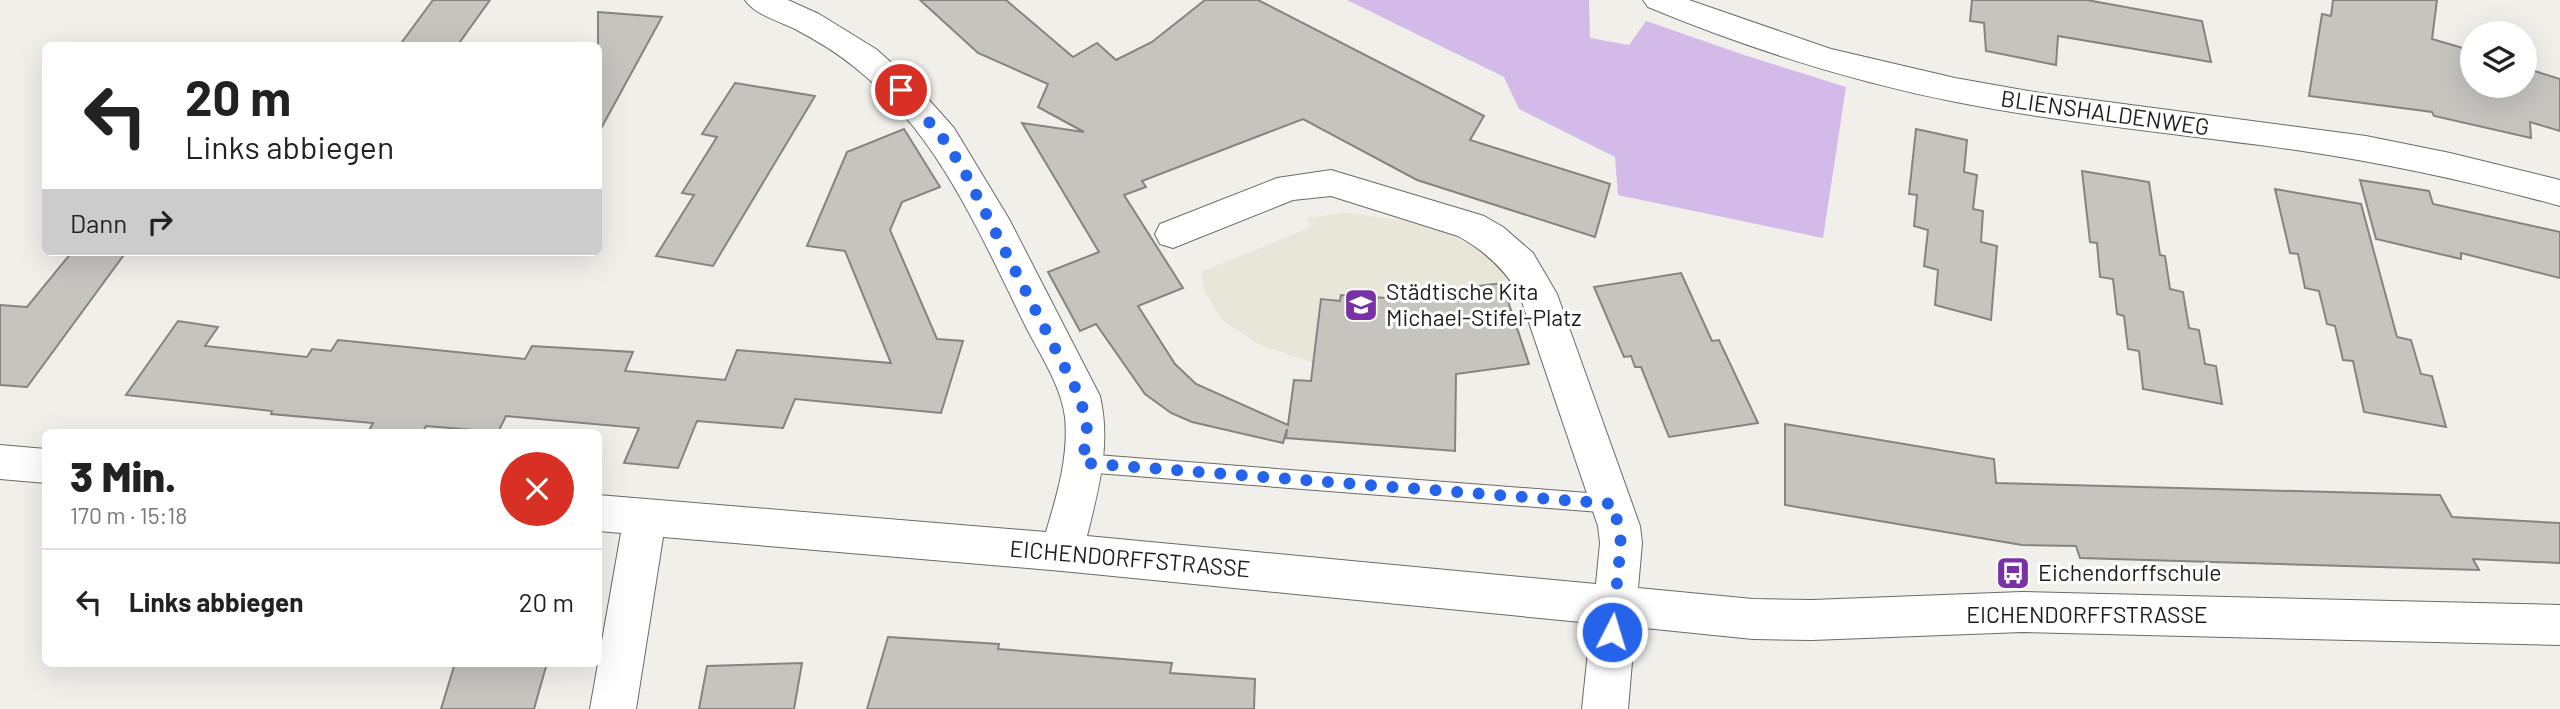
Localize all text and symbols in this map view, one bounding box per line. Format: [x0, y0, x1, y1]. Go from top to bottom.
map controls [2460, 21, 2537, 98]
button: layers [2460, 21, 2537, 98]
pin [871, 60, 931, 120]
text: 20 m [185, 67, 291, 126]
icon: left [70, 70, 161, 161]
icon: arrive [882, 71, 920, 109]
street label: BLIENSHALDENWEG [1999, 84, 2211, 140]
text: Links abbiegen [185, 127, 394, 165]
icon: right [141, 203, 179, 241]
text: Dann [70, 207, 127, 238]
place label: Städtische Kita Michael-Stifel-Platz [1386, 277, 1582, 331]
school or university icon: Städtische Kita Michael-Stifel-Platz [1342, 286, 1380, 324]
text: 3 Min. [70, 450, 176, 500]
button: close [500, 452, 574, 526]
text: 170 m · 15:18 [70, 501, 187, 529]
street label: EICHENDORFFSTRASSE [1009, 534, 1252, 582]
bus stop icon: Eichendorffschule [1994, 554, 2032, 592]
place label: Eichendorffschule [2038, 558, 2222, 586]
icon: left [70, 583, 108, 621]
text: Links abbiegen [129, 586, 303, 617]
text: 20 m [519, 586, 574, 617]
position arrow [1575, 595, 1649, 669]
street label: EICHENDORFFSTRASSE [1966, 600, 2208, 628]

